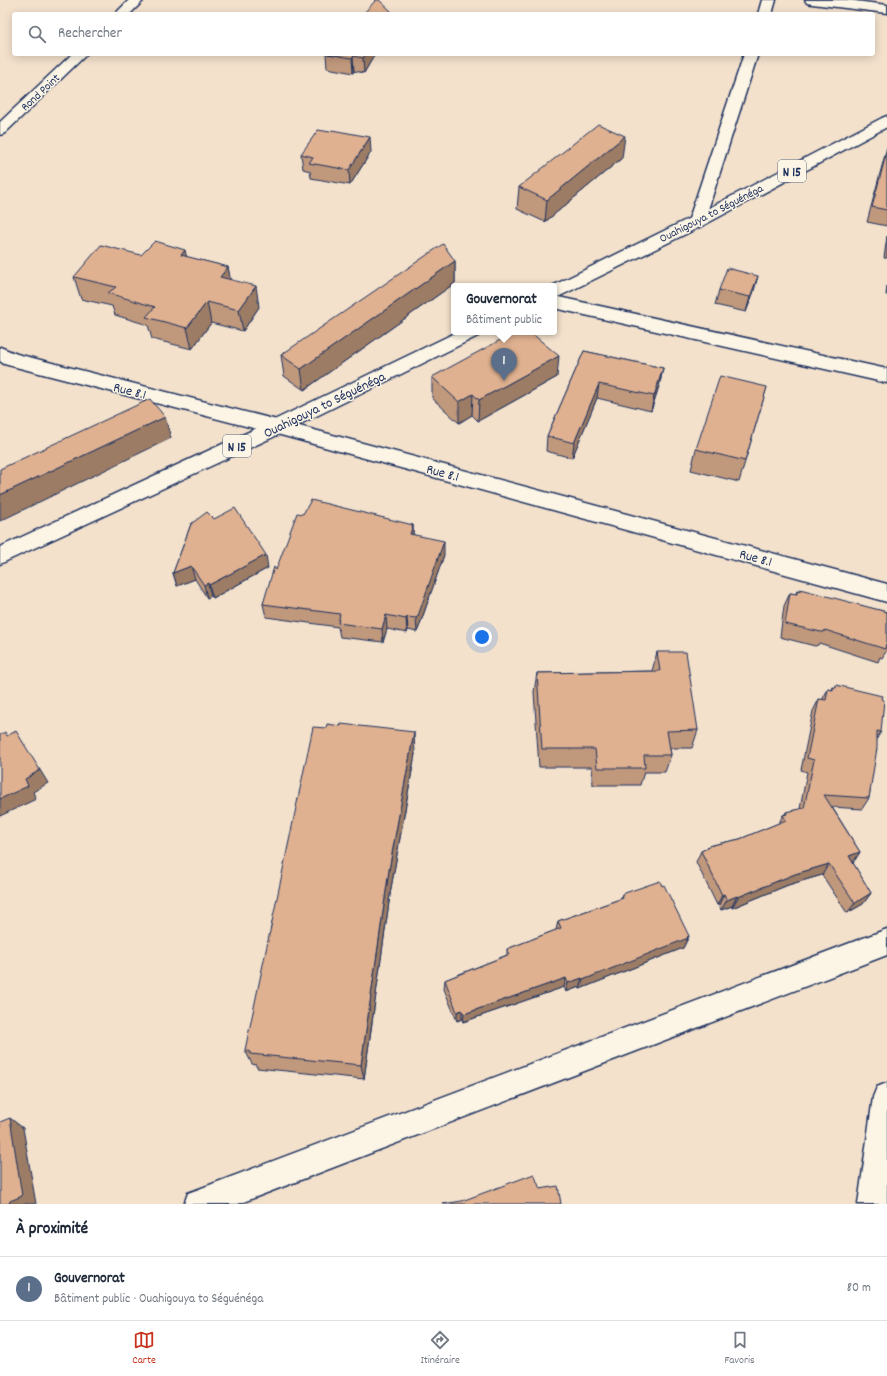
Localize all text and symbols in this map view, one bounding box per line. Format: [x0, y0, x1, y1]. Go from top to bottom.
search box [12, 12, 875, 56]
icon: search [26, 23, 48, 45]
text: Rechercher [58, 23, 122, 45]
street label: Rond Point [18, 70, 65, 116]
road number: N 15 [778, 160, 806, 182]
street label: Ouahigouya to Séguénéga [657, 181, 767, 248]
popup [451, 283, 557, 335]
text: Gouvernorat [466, 289, 537, 311]
text: Bâtiment public [466, 311, 542, 330]
pin: 1 [491, 348, 517, 381]
street label: Ouahigouya to Séguénéga [260, 367, 390, 444]
street label: Rue 8.1 [111, 378, 148, 406]
road number: N 15 [223, 435, 251, 457]
street label: Rue 8.1 [424, 460, 461, 488]
street label: Rue 8.1 [737, 545, 774, 573]
your location [472, 627, 492, 647]
text: À proximité [16, 1218, 88, 1242]
text: Gouvernorat [54, 1268, 125, 1290]
text: 1 [28, 1279, 30, 1298]
text: 80 m [847, 1279, 871, 1298]
text: Bâtiment public · Ouahigouya to Séguénéga [54, 1290, 263, 1309]
tab: Carte [132, 1329, 156, 1369]
tab: Itinéraire [420, 1329, 460, 1369]
tab: Favoris [724, 1329, 755, 1369]

